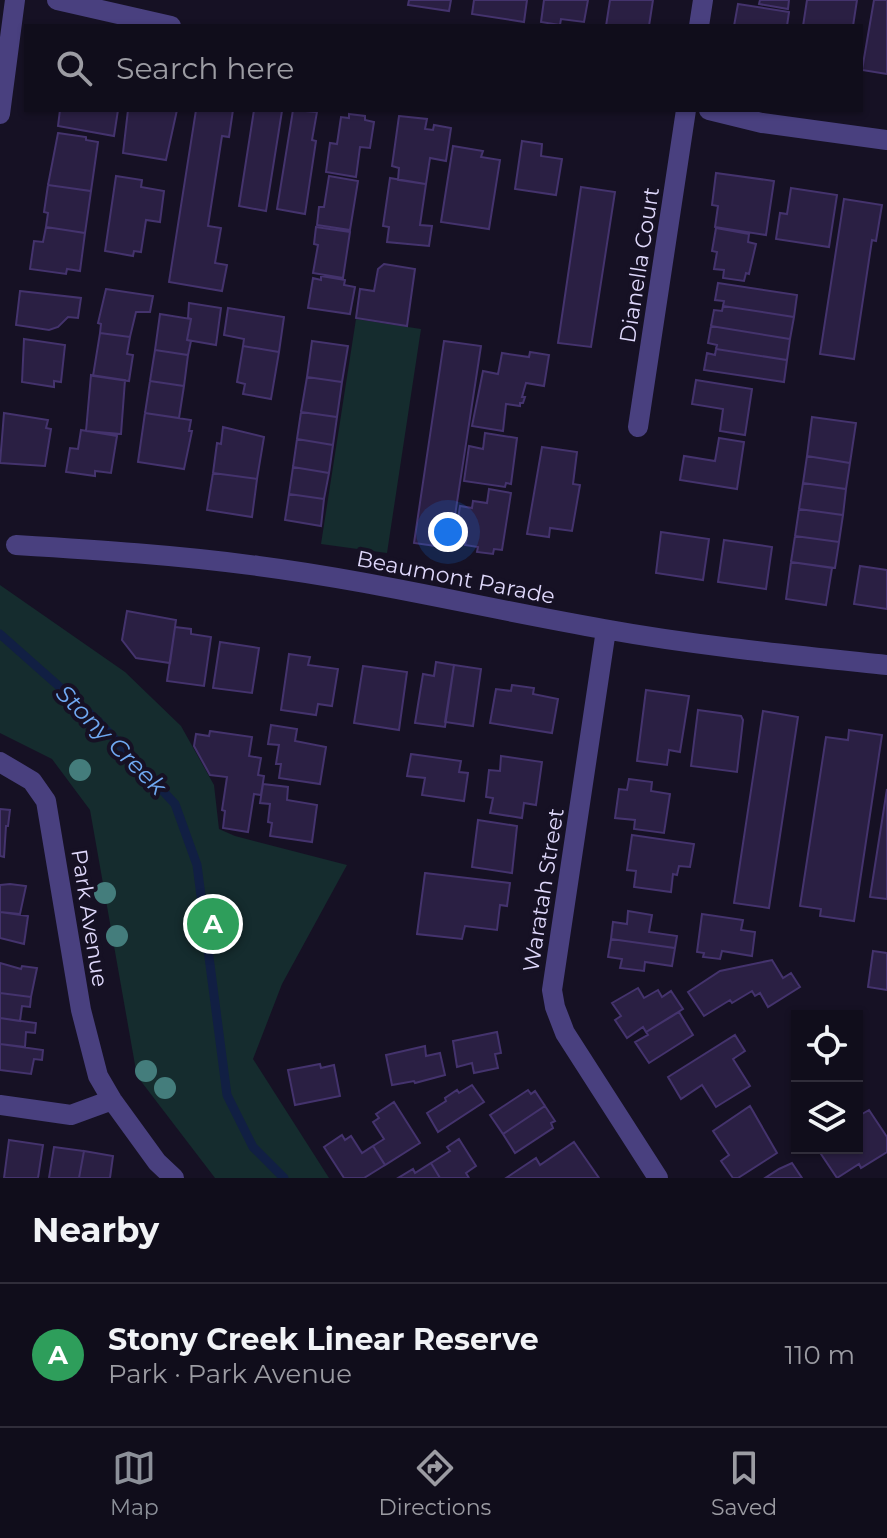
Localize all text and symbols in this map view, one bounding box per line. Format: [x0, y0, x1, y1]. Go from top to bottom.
search box [24, 24, 863, 112]
icon: search [52, 46, 96, 90]
text: Search here [116, 50, 294, 87]
street label: Dianella Court [614, 185, 665, 345]
your location [428, 512, 468, 552]
street label: Beaumont Parade [354, 545, 557, 610]
water label: Stony Creek [50, 678, 174, 802]
street label: Waratah Street [517, 806, 570, 974]
street label: Park Avenue [65, 847, 114, 989]
pin: A [187, 894, 239, 954]
map controls [791, 1010, 863, 1154]
button: locate [791, 1010, 863, 1082]
button: layers [791, 1082, 863, 1154]
text: Nearby [32, 1209, 159, 1251]
text: Stony Creek Linear Reserve [108, 1321, 539, 1358]
text: A [48, 1339, 68, 1371]
text: 110 m [785, 1339, 855, 1371]
text: Park · Park Avenue [108, 1358, 352, 1390]
tab: Map [110, 1446, 159, 1521]
tab: Directions [379, 1446, 491, 1521]
tab: Saved [711, 1446, 777, 1521]

